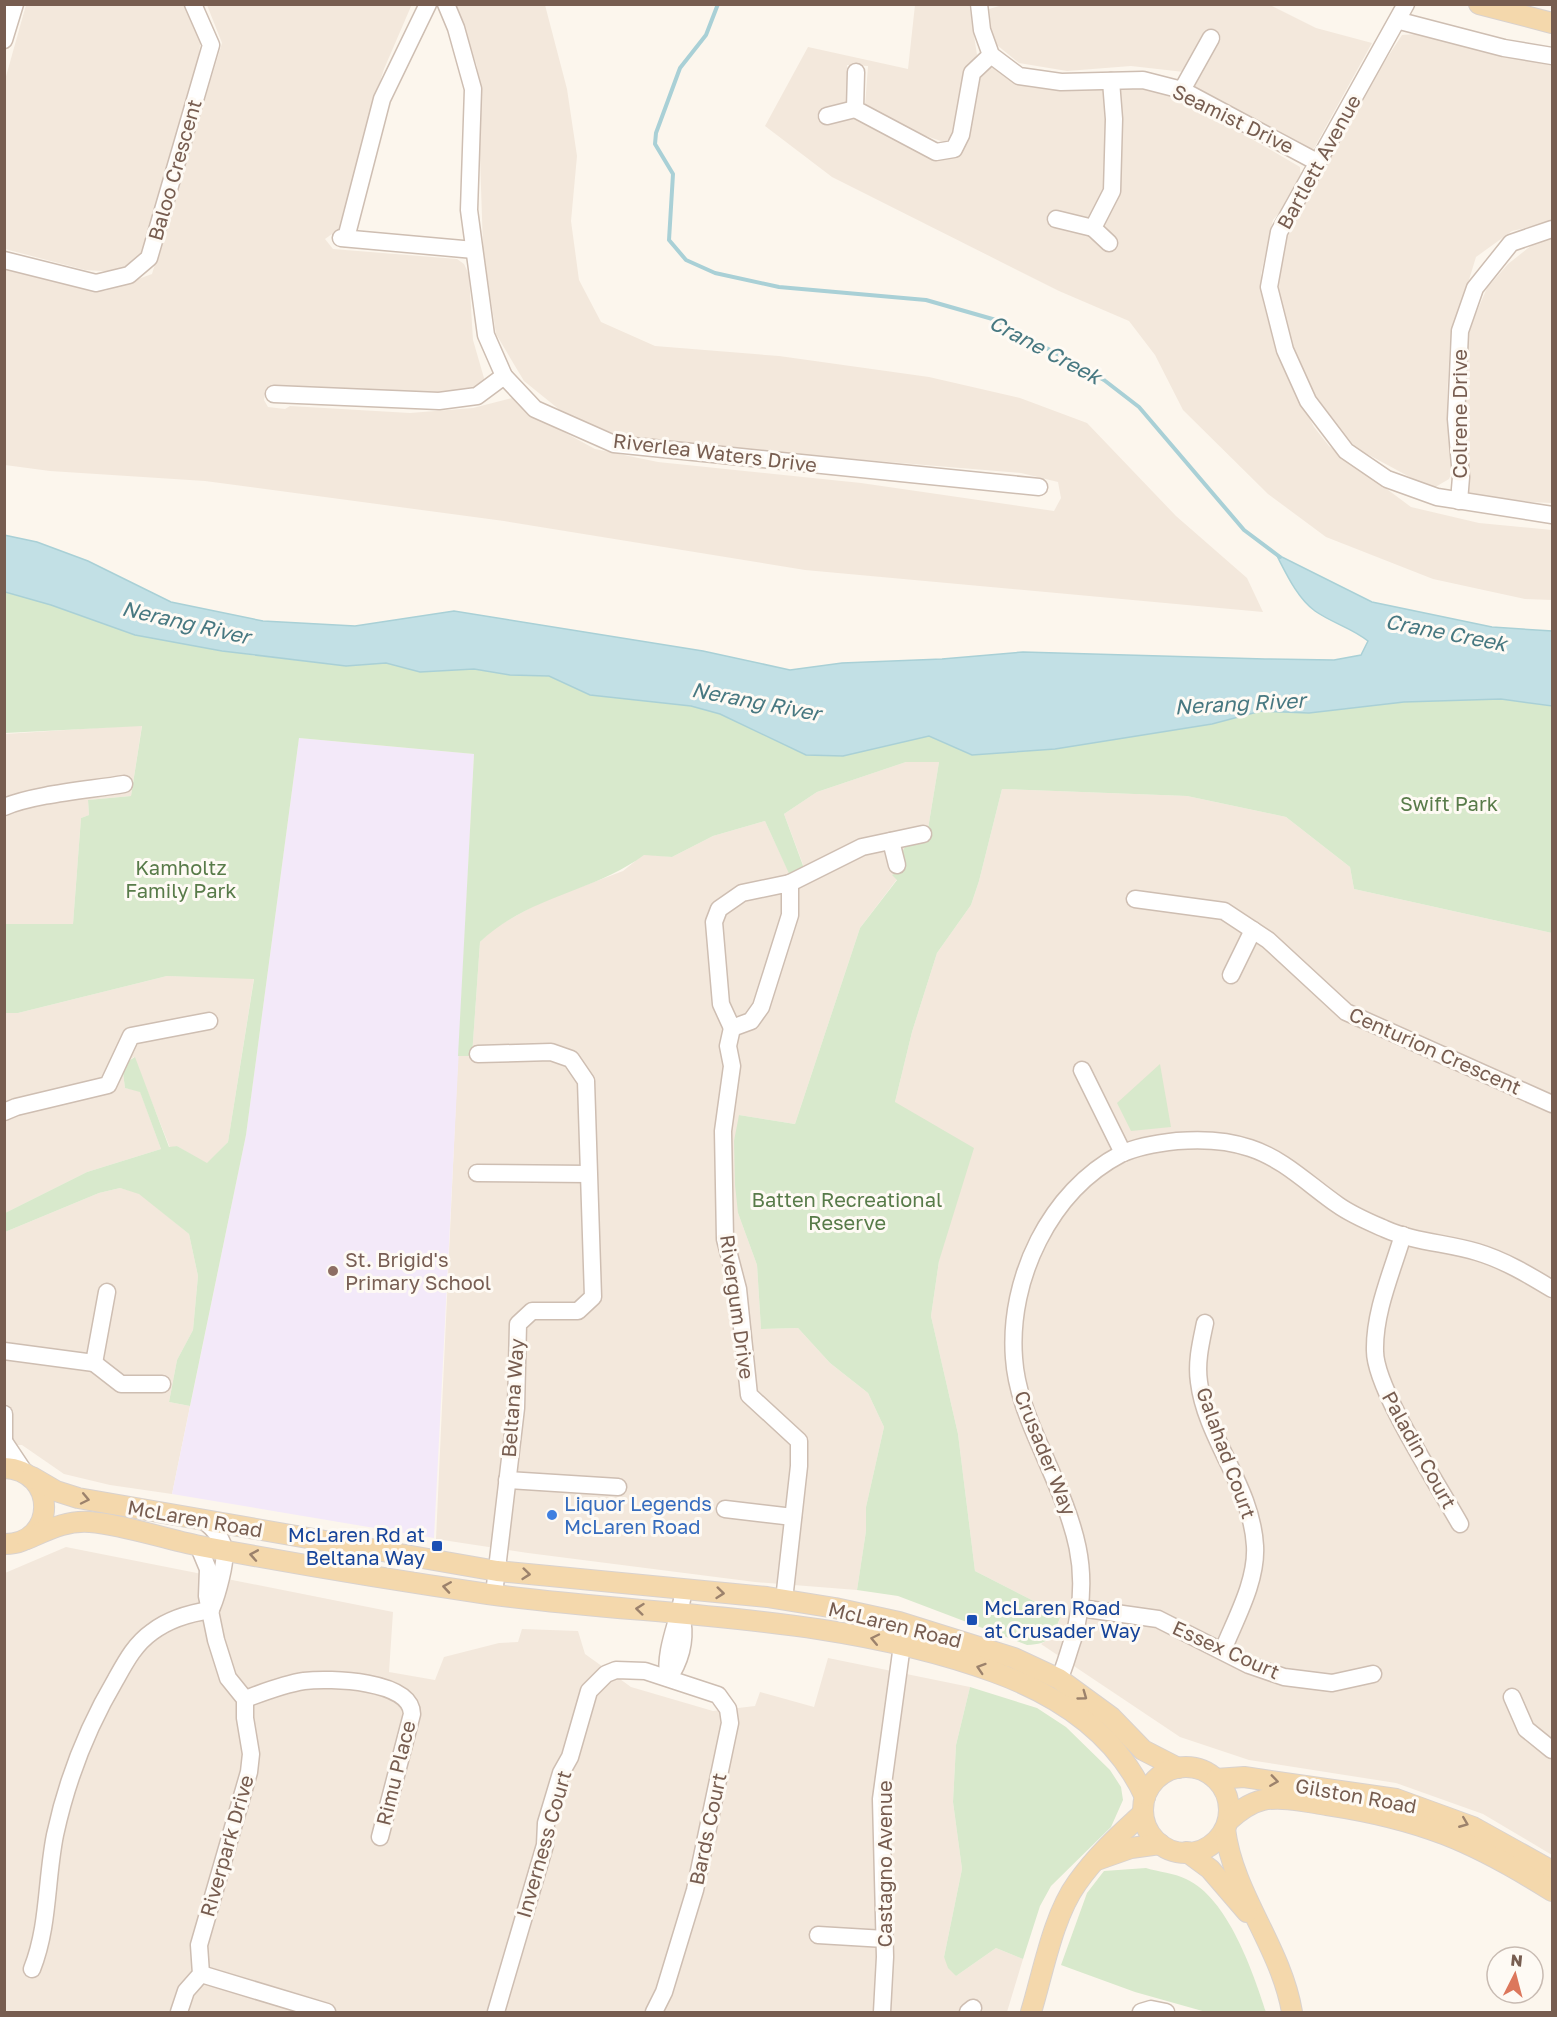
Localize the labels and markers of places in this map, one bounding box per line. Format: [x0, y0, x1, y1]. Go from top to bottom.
place label: St. Brigid's Primary School [345, 1247, 491, 1294]
marker: St. Brigid's Primary School [326, 1264, 340, 1278]
place label: Liquor Legends McLaren Road [564, 1491, 712, 1538]
marker: Liquor Legends McLaren Road [545, 1508, 559, 1522]
place label: McLaren Rd at Beltana Way [288, 1522, 425, 1569]
marker: McLaren Rd at Beltana Way [430, 1539, 444, 1553]
place label: McLaren Road at Crusader Way [984, 1595, 1141, 1642]
marker: McLaren Road at Crusader Way [965, 1613, 979, 1627]

